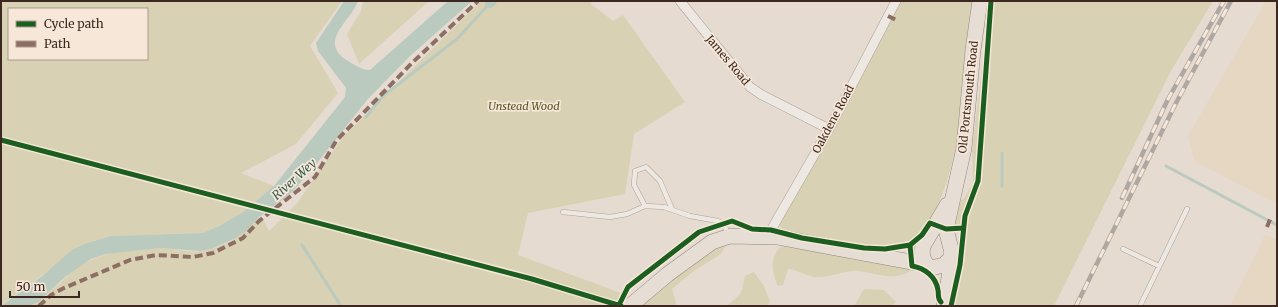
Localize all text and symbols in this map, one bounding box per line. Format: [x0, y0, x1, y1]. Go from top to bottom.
legend [8, 8, 148, 60]
text: Cycle path [44, 16, 104, 31]
street label: James Road [702, 31, 753, 88]
text: Path [44, 36, 70, 51]
street label: Old Portsmouth Road [955, 40, 981, 154]
street label: Oakdene Road [809, 82, 857, 156]
park label: Unstead Wood [488, 99, 560, 113]
water label: River Wey [269, 155, 320, 203]
scale bar [10, 273, 79, 299]
text: 50 m [16, 279, 45, 294]

